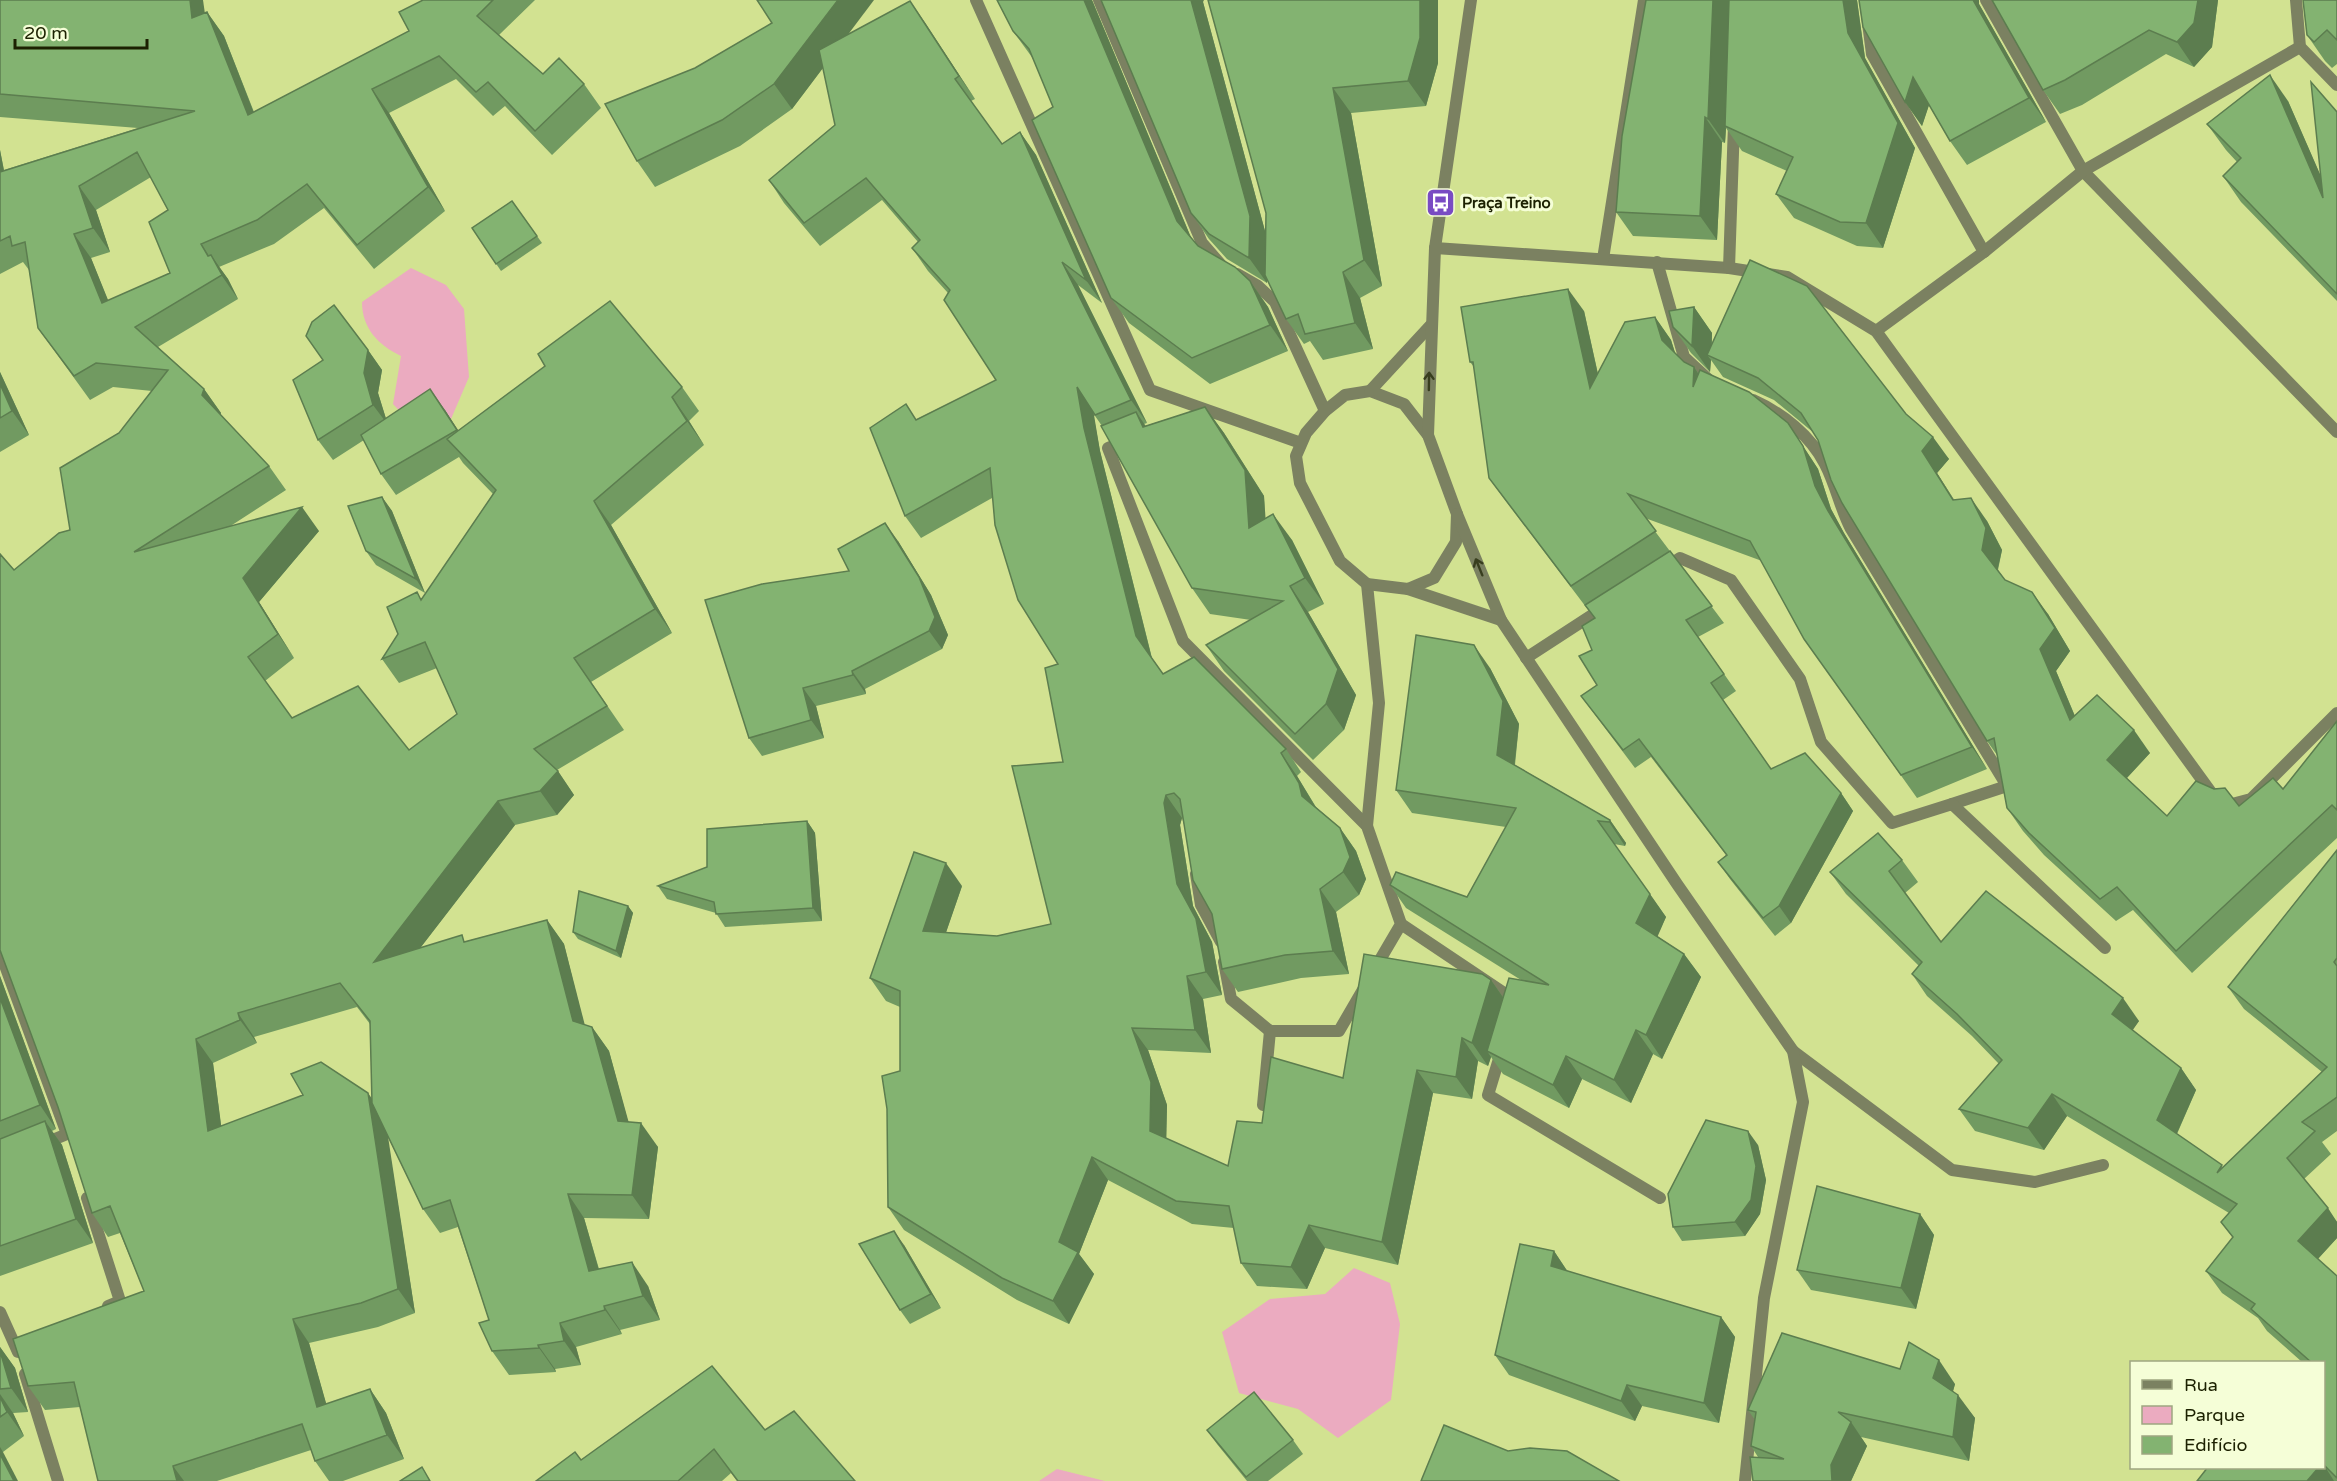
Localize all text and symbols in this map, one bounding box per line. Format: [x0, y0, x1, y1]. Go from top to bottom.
scale bar [15, 12, 147, 50]
text: 20 m [24, 22, 68, 44]
bus stop icon: Praça Treino [1425, 187, 1457, 219]
place label: Praça Treino [1462, 194, 1551, 213]
one-way arrow [1424, 371, 1435, 391]
one-way arrow [1473, 558, 1484, 577]
legend [2130, 1361, 2325, 1469]
text: Rua [2184, 1374, 2218, 1396]
text: Parque [2184, 1404, 2245, 1426]
text: Edifício [2184, 1434, 2248, 1456]

